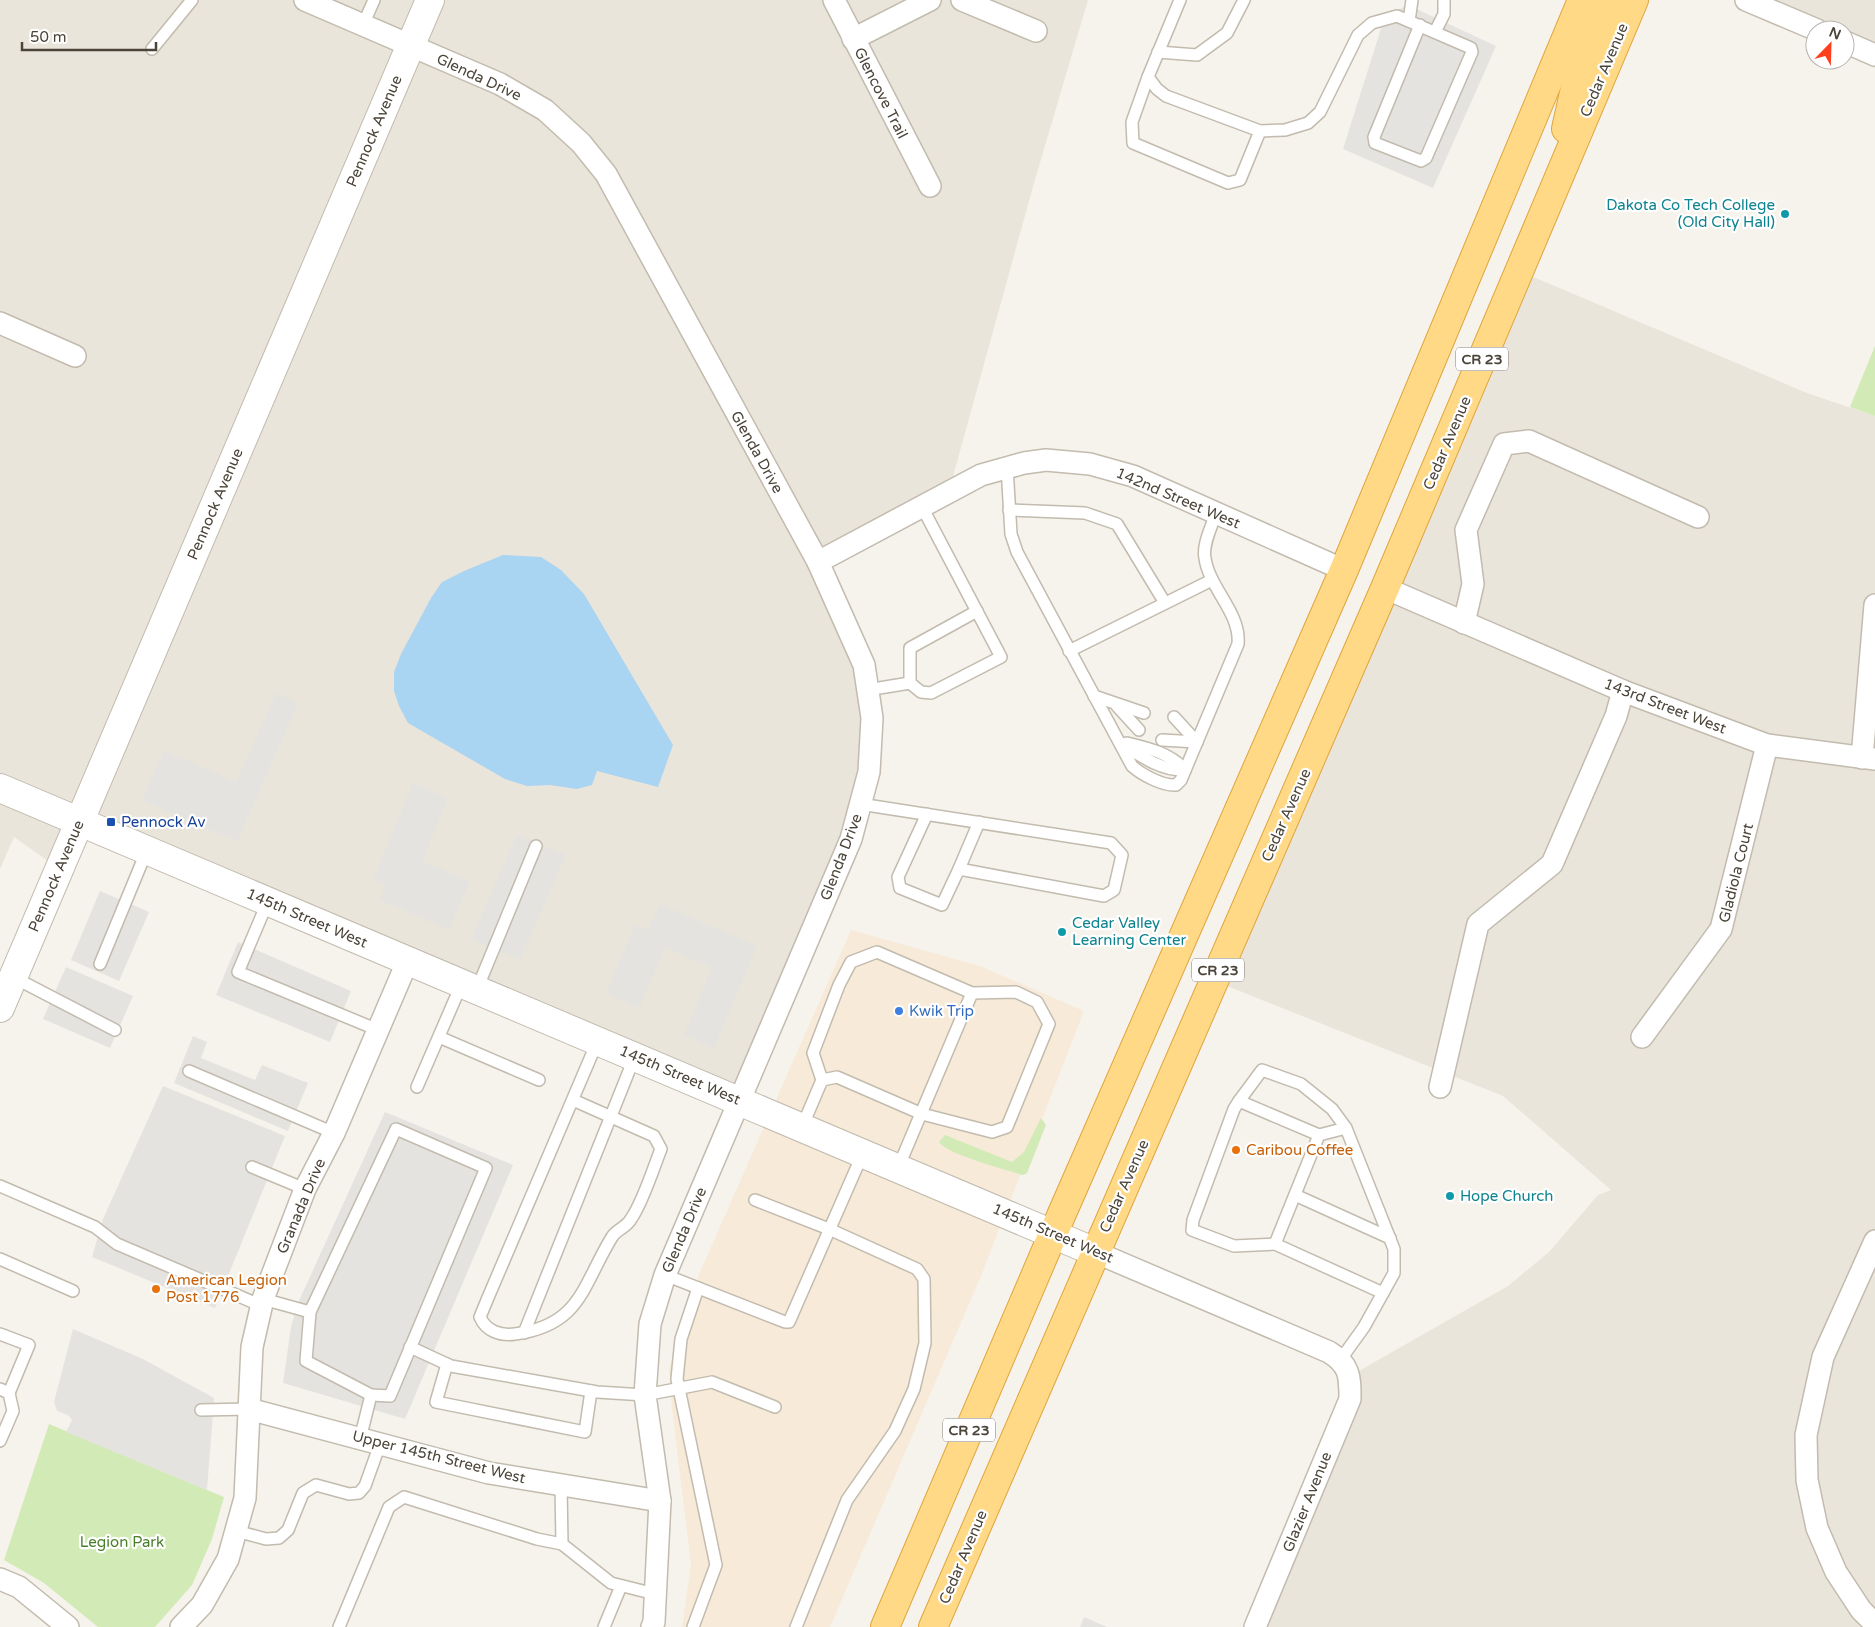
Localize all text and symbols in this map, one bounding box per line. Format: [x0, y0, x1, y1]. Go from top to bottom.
scale bar [22, 20, 156, 52]
north arrow [1805, 20, 1855, 70]
street label: Cedar Avenue [1576, 21, 1632, 119]
text: N [1826, 23, 1843, 44]
text: 50 m [30, 28, 67, 46]
street label: Glencove Trail [850, 44, 912, 142]
street label: Glenda Drive [434, 50, 524, 104]
street label: Pennock Avenue [342, 72, 406, 190]
place label: Dakota Co Tech College (Old City Hall) [1606, 196, 1775, 231]
marker: Dakota Co Tech College (Old City Hall) [1779, 208, 1791, 220]
road number: CR 23 [1456, 348, 1508, 370]
street label: Cedar Avenue [1419, 394, 1475, 492]
street label: Glenda Drive [727, 408, 787, 496]
street label: Pennock Avenue [183, 445, 247, 563]
street label: 142nd Street West [1113, 464, 1243, 532]
street label: 143rd Street West [1601, 674, 1729, 738]
street label: Cedar Avenue [1257, 766, 1315, 864]
street label: Glenda Drive [816, 811, 866, 903]
place label: Pennock Av [121, 813, 205, 831]
marker: Pennock Av [105, 816, 117, 828]
street label: Pennock Avenue [24, 817, 88, 935]
street label: Gladiola Court [1715, 821, 1757, 925]
street label: 145th Street West [244, 884, 370, 952]
place label: Cedar Valley Learning Center [1072, 914, 1186, 949]
marker: Cedar Valley Learning Center [1056, 926, 1068, 938]
road number: CR 23 [1192, 958, 1244, 982]
place label: Kwik Trip [909, 1002, 974, 1020]
marker: Kwik Trip [893, 1005, 905, 1017]
street label: 145th Street West [617, 1041, 743, 1109]
street label: Cedar Avenue [1095, 1137, 1153, 1235]
place label: Caribou Coffee [1246, 1141, 1353, 1159]
marker: Caribou Coffee [1230, 1144, 1242, 1156]
street label: Granada Drive [273, 1156, 329, 1256]
street label: Glenda Drive [658, 1184, 710, 1276]
place label: Hope Church [1460, 1187, 1553, 1205]
marker: Hope Church [1444, 1190, 1456, 1202]
street label: 145th Street West [990, 1199, 1116, 1267]
place label: American Legion Post 1776 [166, 1271, 287, 1306]
marker: American Legion Post 1776 [150, 1283, 162, 1295]
road number: CR 23 [943, 1418, 995, 1442]
street label: Upper 145th Street West [351, 1427, 528, 1487]
street label: Glazier Avenue [1279, 1449, 1335, 1555]
street label: Cedar Avenue [935, 1508, 991, 1606]
park label: Legion Park [80, 1533, 164, 1551]

